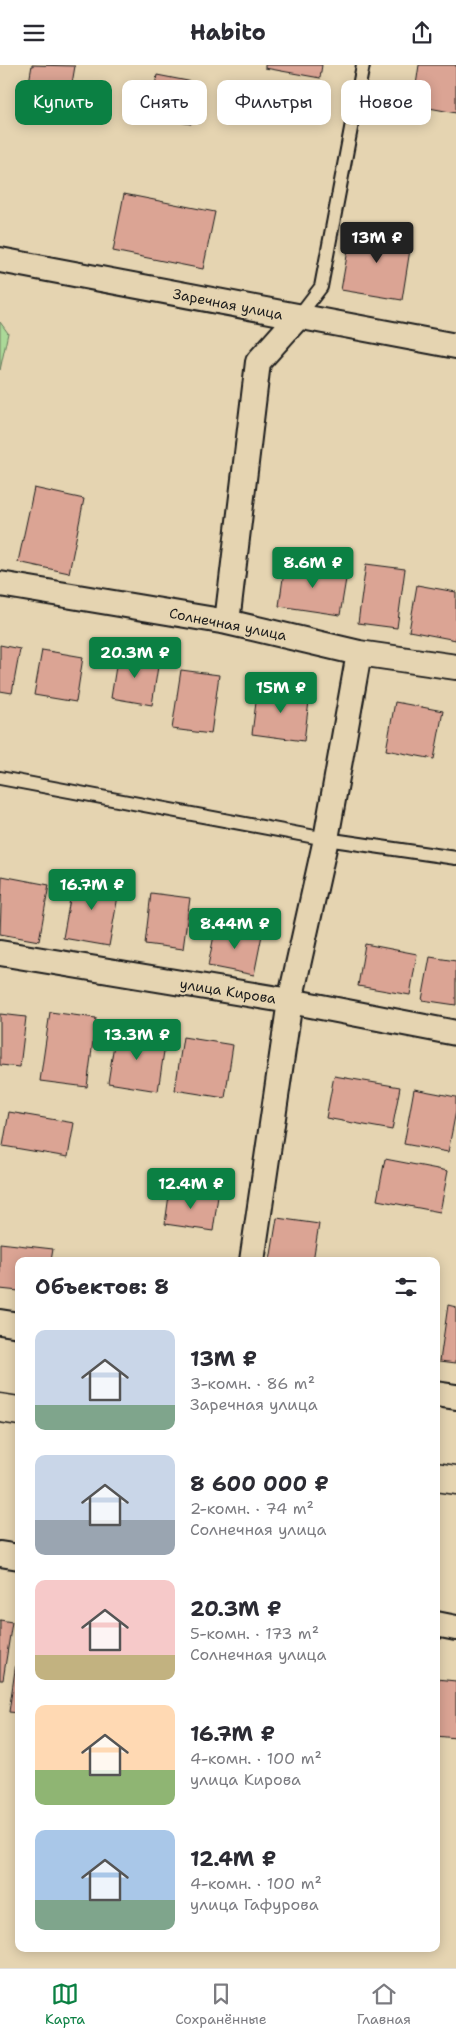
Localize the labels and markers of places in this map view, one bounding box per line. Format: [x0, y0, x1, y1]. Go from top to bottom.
pin: 13M ₽ [342, 221, 412, 264]
pin: 8.6M ₽ [272, 547, 354, 589]
pin: 20.3M ₽ [89, 637, 181, 679]
pin: 15M ₽ [246, 671, 316, 714]
pin: 16.7M ₽ [46, 869, 138, 911]
pin: 8.44M ₽ [189, 907, 281, 950]
pin: 13.3M ₽ [91, 1019, 183, 1061]
pin: 12.4M ₽ [145, 1167, 237, 1210]

